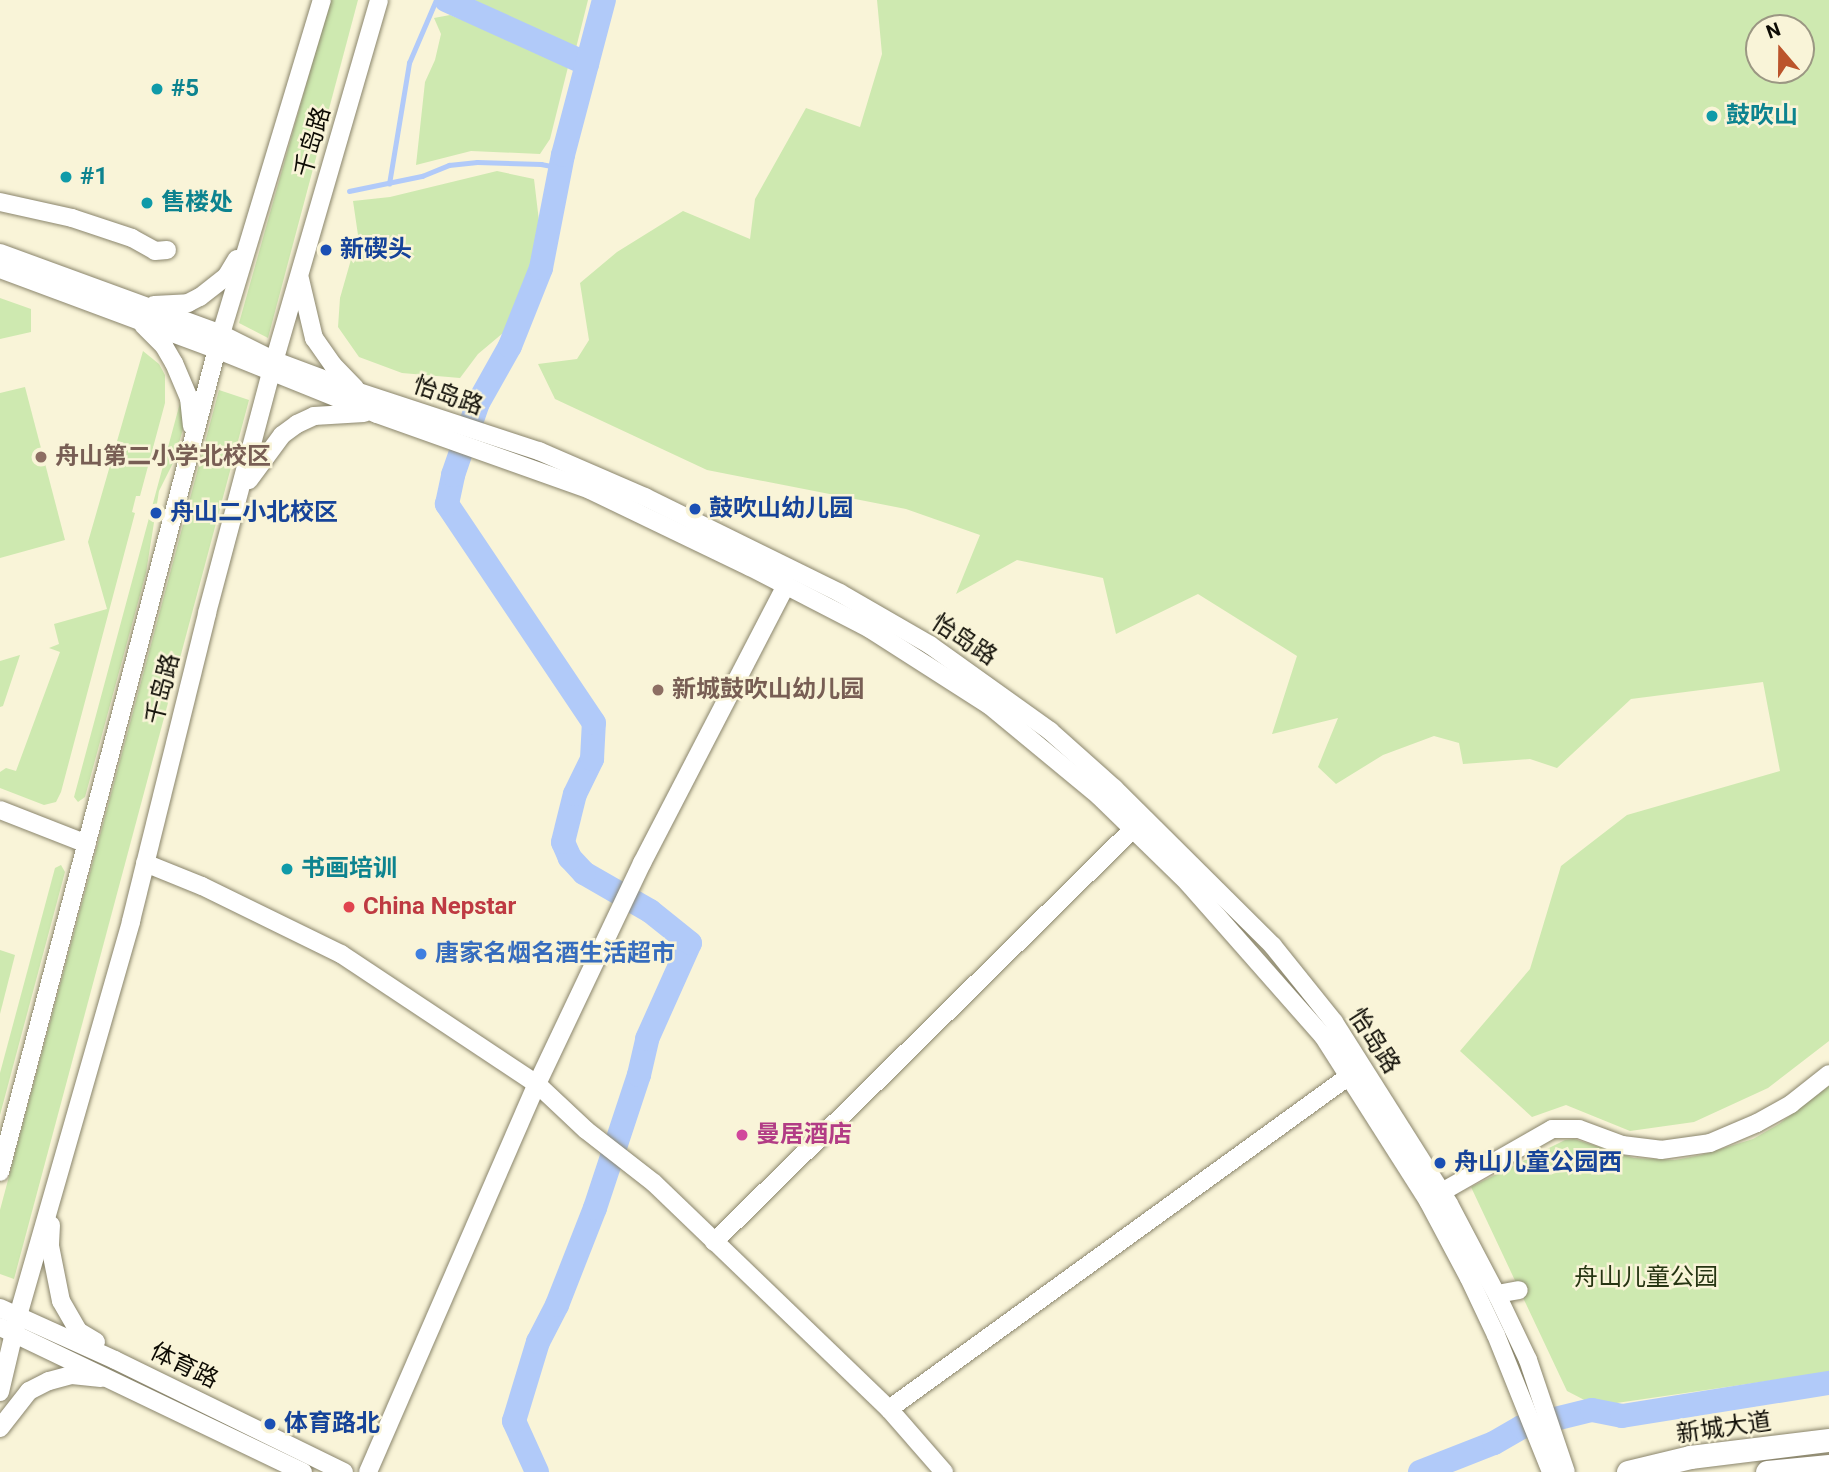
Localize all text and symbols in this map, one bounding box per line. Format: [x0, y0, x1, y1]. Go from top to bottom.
north arrow [1745, 14, 1815, 84]
text: N [1763, 18, 1784, 44]
place label: #5 [171, 75, 199, 103]
marker: #5 [149, 81, 165, 97]
place label: 鼓吹山 [1726, 102, 1798, 130]
street label: 千岛路 [289, 103, 337, 181]
marker: 鼓吹山 [1704, 108, 1720, 124]
place label: #1 [80, 163, 108, 191]
marker: #1 [58, 169, 74, 185]
place label: 售楼处 [161, 189, 233, 217]
marker: 售楼处 [139, 195, 155, 211]
place label: 新碶头 [340, 236, 412, 264]
marker: 新碶头 [318, 242, 334, 258]
street label: 怡岛路 [409, 371, 487, 421]
place label: 舟山第二小学北校区 [55, 443, 271, 471]
marker: 舟山第二小学北校区 [33, 449, 49, 465]
place label: 鼓吹山幼儿园 [709, 495, 853, 523]
place label: 舟山二小北校区 [170, 499, 338, 527]
marker: 鼓吹山幼儿园 [687, 501, 703, 517]
marker: 舟山二小北校区 [148, 505, 164, 521]
street label: 怡岛路 [926, 608, 1002, 672]
street label: 千岛路 [140, 651, 186, 727]
place label: 新城鼓吹山幼儿园 [672, 676, 864, 704]
marker: 新城鼓吹山幼儿园 [650, 682, 666, 698]
place label: 书画培训 [301, 855, 397, 883]
marker: 书画培训 [279, 861, 295, 877]
place label: China Nepstar [363, 893, 516, 921]
marker: China Nepstar [341, 899, 357, 915]
place label: 唐家名烟名酒生活超市 [435, 940, 675, 968]
marker: 唐家名烟名酒生活超市 [413, 946, 429, 962]
street label: 怡岛路 [1342, 1003, 1406, 1079]
place label: 曼居酒店 [756, 1121, 852, 1149]
marker: 曼居酒店 [734, 1127, 750, 1143]
place label: 舟山儿童公园西 [1454, 1149, 1622, 1177]
marker: 舟山儿童公园西 [1432, 1155, 1448, 1171]
park label: 舟山儿童公园 [1574, 1264, 1718, 1292]
street label: 体育路 [145, 1337, 223, 1395]
street label: 新城大道 [1674, 1407, 1774, 1449]
place label: 体育路北 [284, 1410, 380, 1438]
marker: 体育路北 [262, 1416, 278, 1432]

